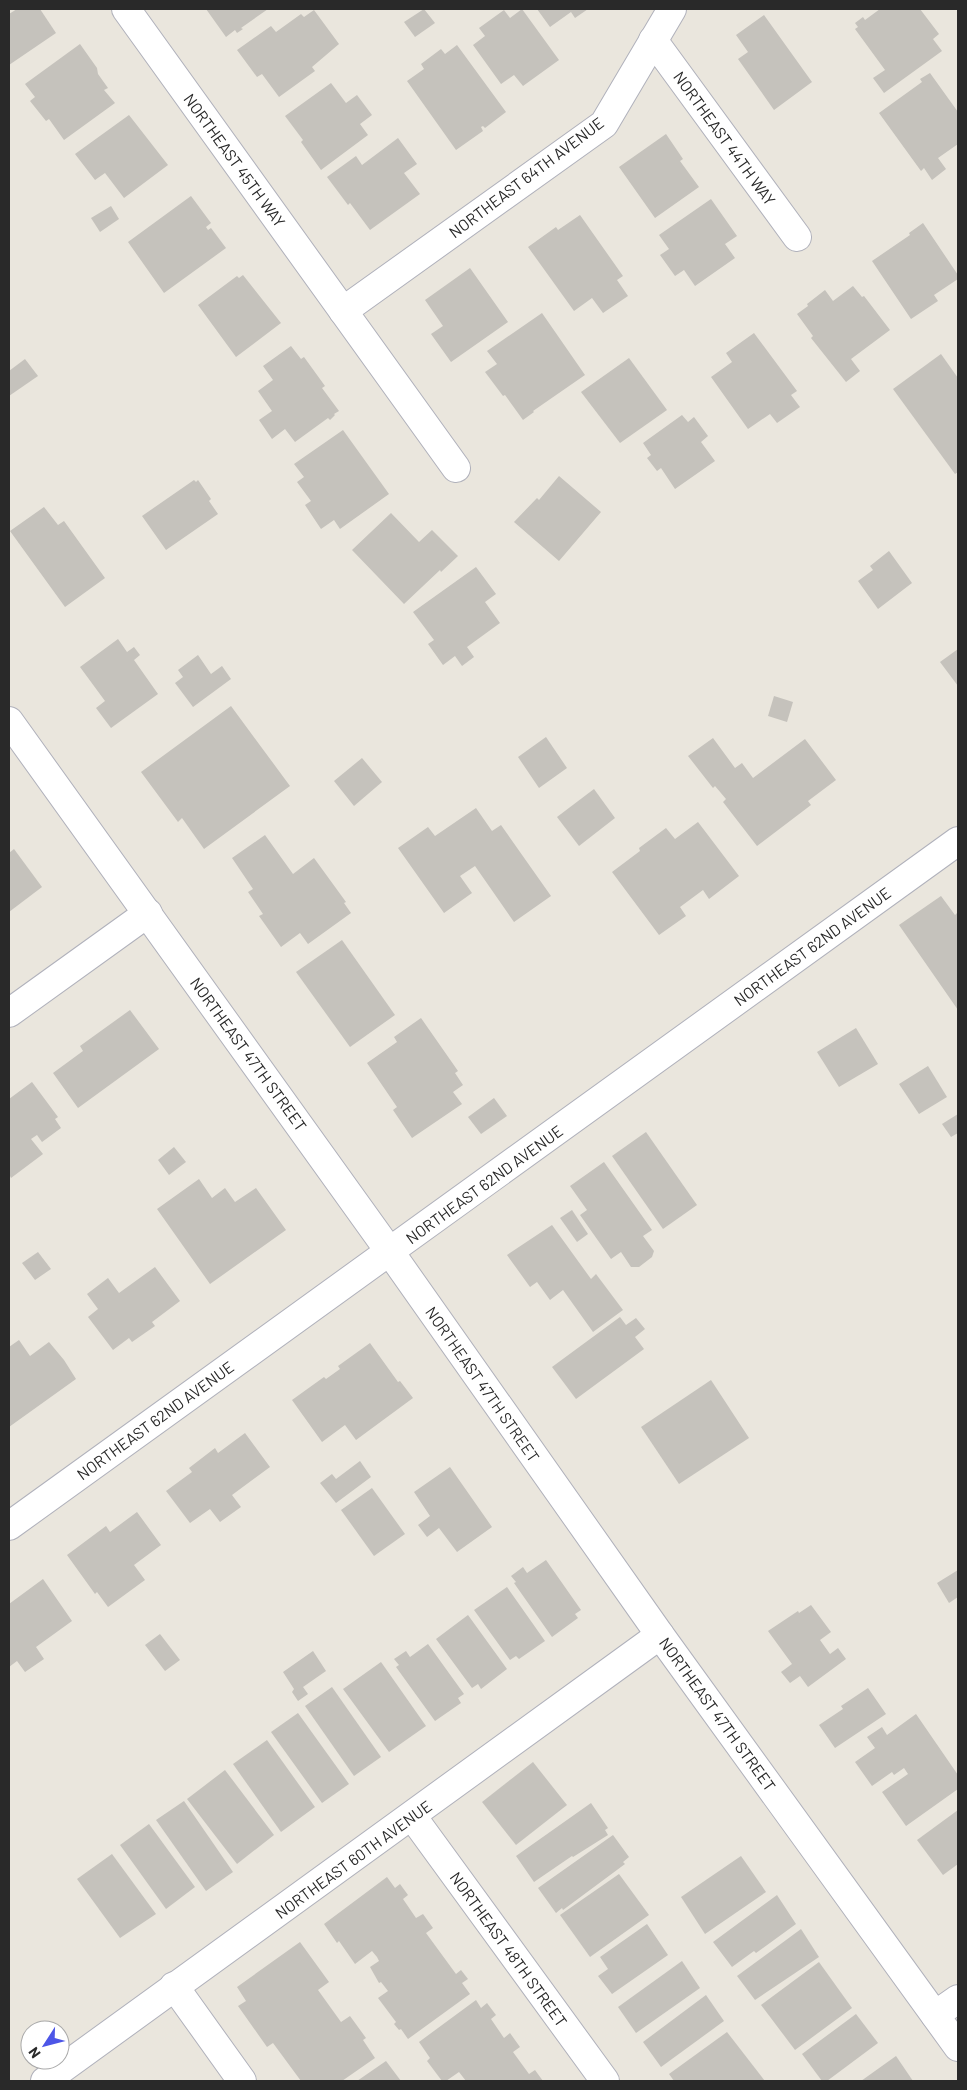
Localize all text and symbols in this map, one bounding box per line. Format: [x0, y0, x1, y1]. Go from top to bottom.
street label: NORTHEAST 44TH WAY [670, 67, 780, 209]
street label: NORTHEAST 45TH WAY [180, 90, 290, 230]
street label: NORTHEAST 64TH AVENUE [445, 113, 607, 241]
street label: NORTHEAST 62ND AVENUE [730, 883, 894, 1009]
street label: NORTHEAST 47TH STREET [187, 973, 311, 1135]
street label: NORTHEAST 62ND AVENUE [402, 1121, 566, 1247]
street label: NORTHEAST 47TH STREET [422, 1303, 544, 1465]
street label: NORTHEAST 62ND AVENUE [73, 1357, 237, 1483]
street label: NORTHEAST 47TH STREET [656, 1633, 780, 1795]
street label: NORTHEAST 60TH AVENUE [271, 1796, 435, 1922]
street label: NORTHEAST 48TH STREET [446, 1868, 572, 2030]
north arrow [20, 2020, 70, 2070]
text: N [24, 2044, 44, 2062]

